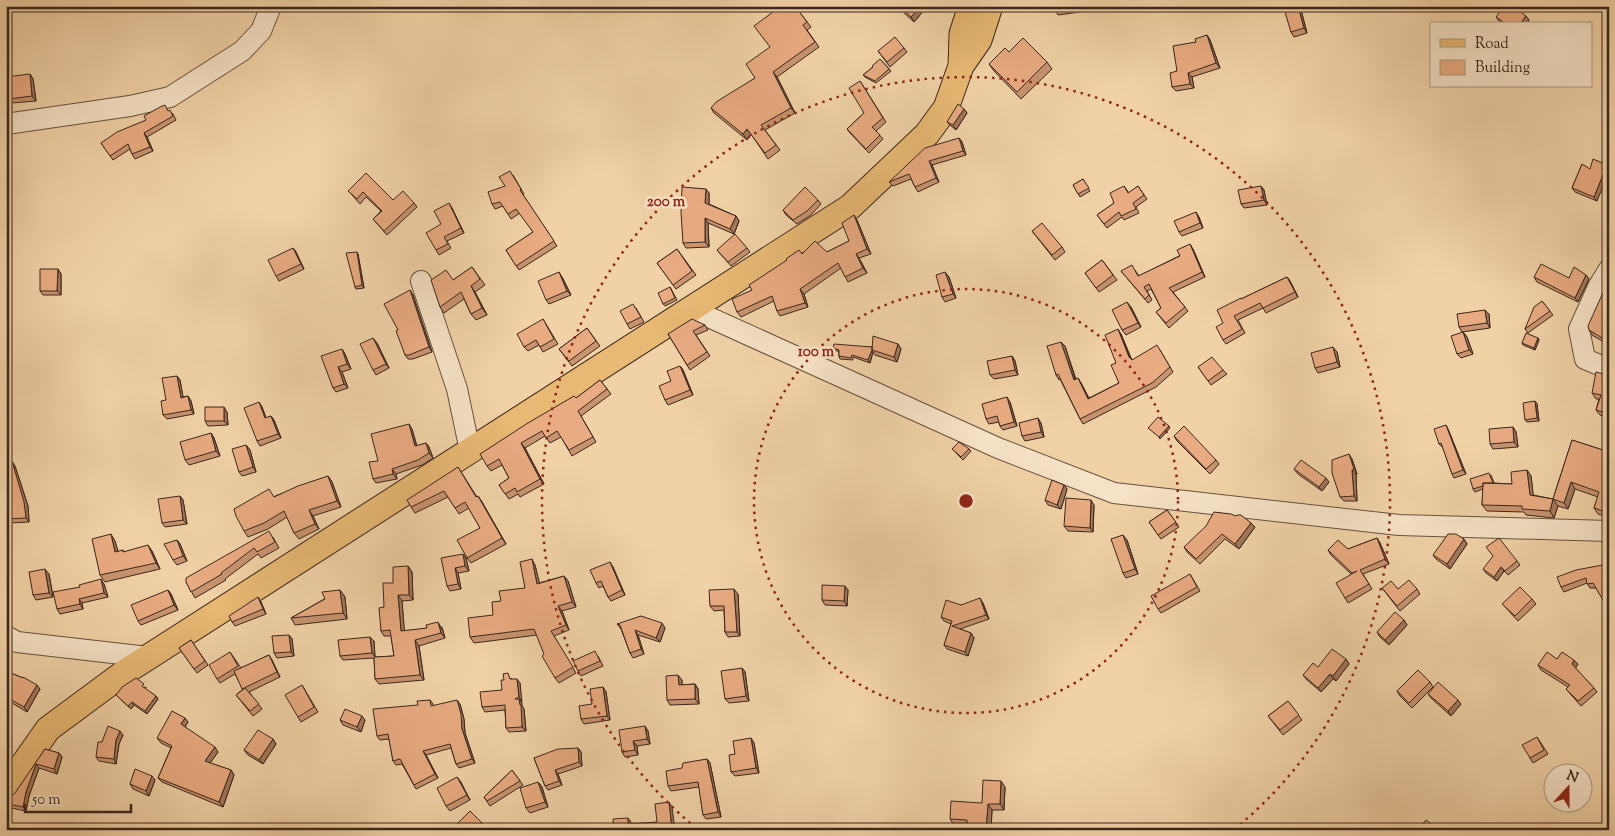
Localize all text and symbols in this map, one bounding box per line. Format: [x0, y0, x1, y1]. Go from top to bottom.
legend [1430, 22, 1592, 88]
text: Road [1475, 34, 1509, 55]
text: Building [1475, 58, 1530, 79]
text: 200 m [647, 192, 686, 213]
text: 100 m [798, 342, 835, 363]
centre of rings [957, 492, 975, 510]
north arrow [1542, 764, 1592, 814]
text: N [1563, 766, 1581, 789]
scale bar [25, 781, 131, 813]
text: 50 m [31, 790, 61, 811]

